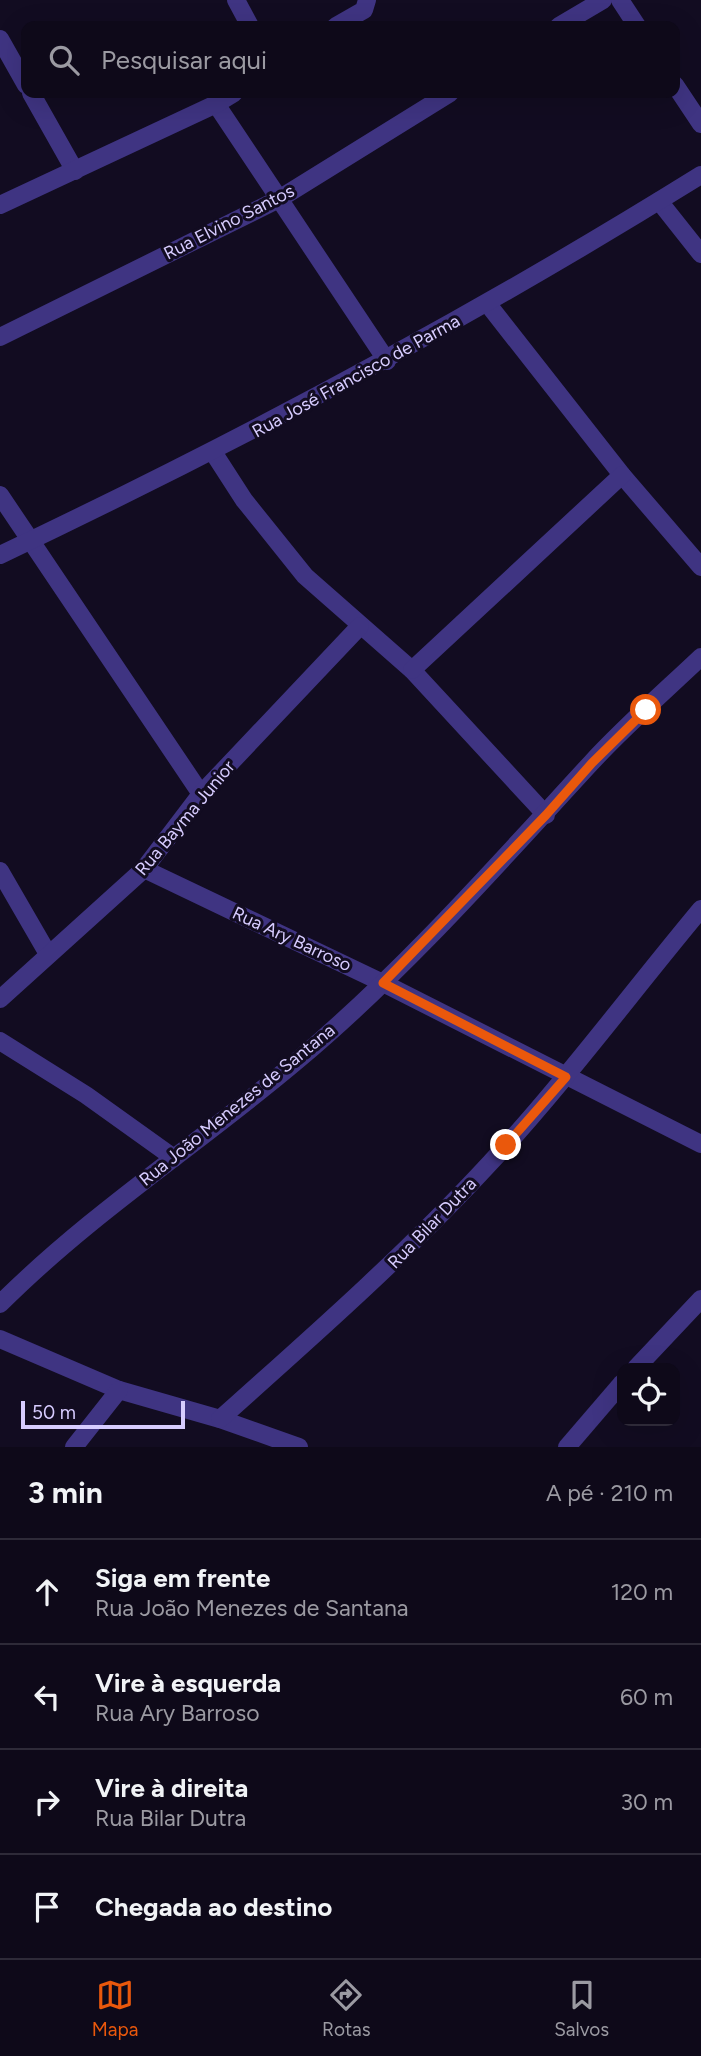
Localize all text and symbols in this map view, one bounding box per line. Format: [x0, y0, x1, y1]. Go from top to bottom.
search box [21, 21, 680, 98]
icon: search [45, 41, 83, 79]
text: Pesquisar aqui [101, 44, 267, 76]
street label: Rua Elvino Santos [160, 180, 298, 264]
street label: Rua José Francisco de Parma [248, 310, 464, 442]
route start [630, 694, 661, 725]
street label: Rua Bayma Junior [130, 756, 240, 880]
street label: Rua Ary Barroso [229, 902, 355, 976]
street label: Rua João Menezes de Santana [135, 1019, 339, 1191]
route end [490, 1129, 521, 1160]
street label: Rua Bilar Dutra [383, 1173, 481, 1273]
map controls [617, 1363, 680, 1426]
button: locate [617, 1363, 680, 1426]
scale bar [21, 1398, 186, 1430]
text: 50 m [32, 1401, 76, 1424]
text: 3 min [28, 1474, 103, 1511]
text: A pé · 210 m [546, 1479, 673, 1507]
text: Siga em frente [95, 1562, 270, 1594]
icon: ahead [28, 1573, 66, 1611]
text: 120 m [611, 1578, 673, 1606]
text: Rua João Menezes de Santana [95, 1594, 409, 1622]
text: Vire à esquerda [95, 1667, 281, 1699]
icon: left [28, 1678, 66, 1716]
text: 60 m [620, 1683, 673, 1711]
text: Rua Ary Barroso [95, 1699, 260, 1727]
text: Vire à direita [95, 1772, 248, 1804]
icon: right [28, 1783, 66, 1821]
text: 30 m [620, 1788, 673, 1816]
text: Rua Bilar Dutra [95, 1804, 246, 1832]
icon: arrive [28, 1888, 66, 1926]
text: Chegada ao destino [95, 1891, 332, 1923]
tab: Mapa [92, 1976, 138, 2041]
tab: Rotas [322, 1976, 371, 2041]
tab: Salvos [554, 1976, 609, 2041]

